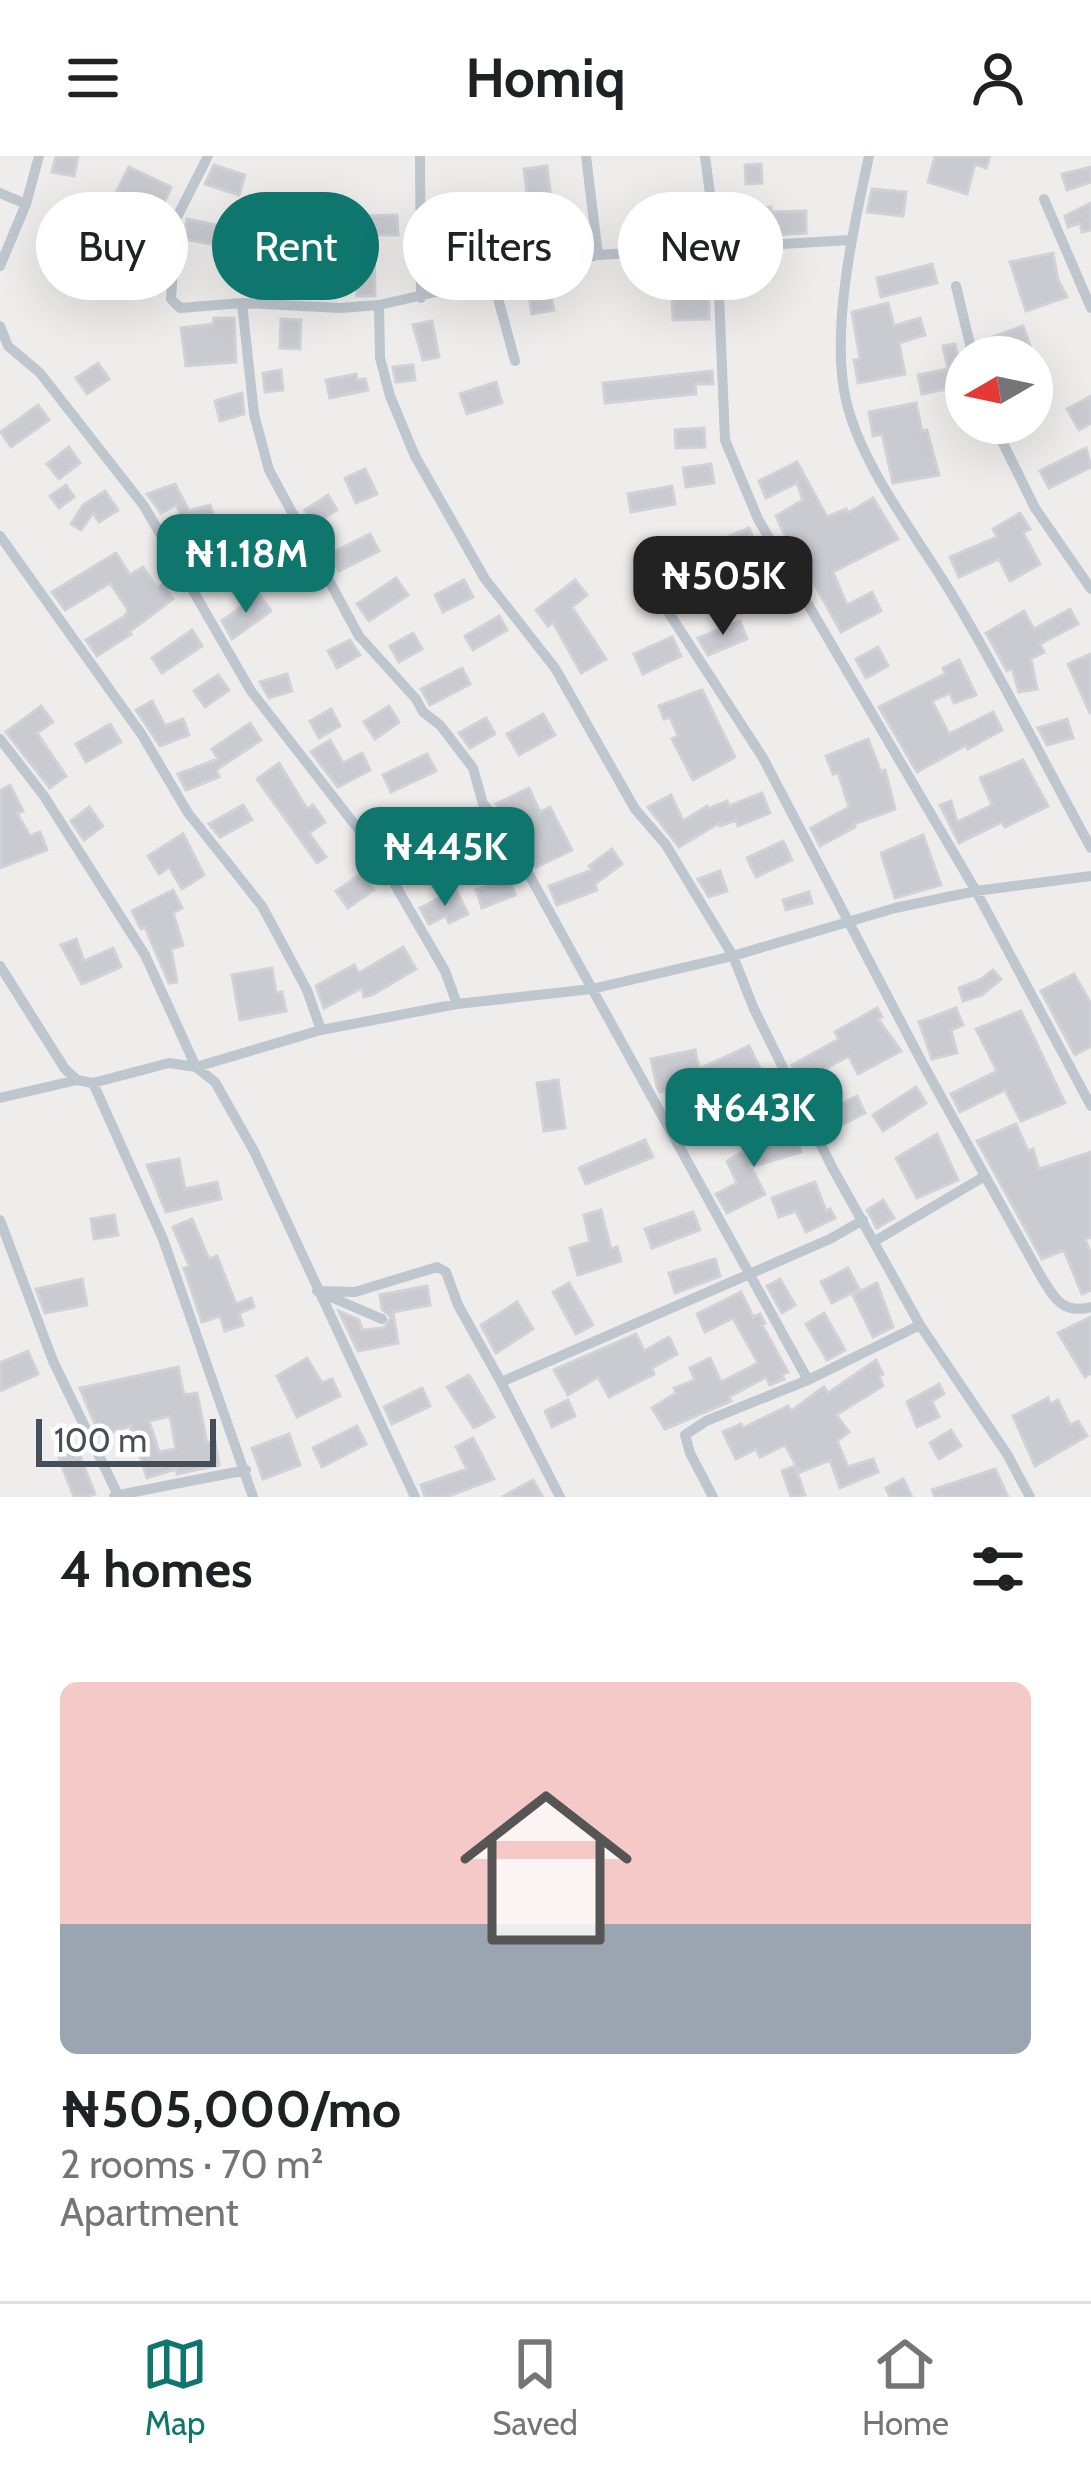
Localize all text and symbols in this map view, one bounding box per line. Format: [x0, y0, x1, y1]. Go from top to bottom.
icon: menu [60, 45, 126, 111]
text: Homiq [465, 45, 626, 111]
icon: person [965, 45, 1031, 111]
chip: Buy [36, 192, 188, 300]
chip: Rent [212, 192, 379, 300]
chip: Filters [403, 192, 594, 300]
chip: New [618, 192, 783, 300]
north arrow [945, 336, 1053, 444]
map controls [945, 336, 1053, 444]
pin: ₦1.18M [148, 514, 344, 616]
text: ₦1.18M [184, 529, 308, 577]
pin: ₦505K [639, 536, 807, 638]
text: ₦505K [660, 551, 786, 599]
pin: ₦445K [361, 807, 529, 909]
text: ₦445K [382, 822, 508, 870]
pin: ₦643K [670, 1068, 838, 1170]
text: ₦643K [692, 1083, 816, 1131]
scale bar [36, 1413, 216, 1466]
text: 100 m [54, 1420, 147, 1460]
icon: filters [965, 1536, 1031, 1602]
text: 4 homes [60, 1538, 252, 1600]
icon: home [438, 1760, 654, 1976]
text: ₦505,000/mo [60, 2078, 401, 2140]
text: 2 rooms · 70 m² [60, 2140, 324, 2188]
text: Apartment [60, 2188, 239, 2236]
tab: Map [142, 2331, 208, 2443]
tab: Saved [492, 2331, 578, 2443]
tab: Home [862, 2331, 949, 2443]

